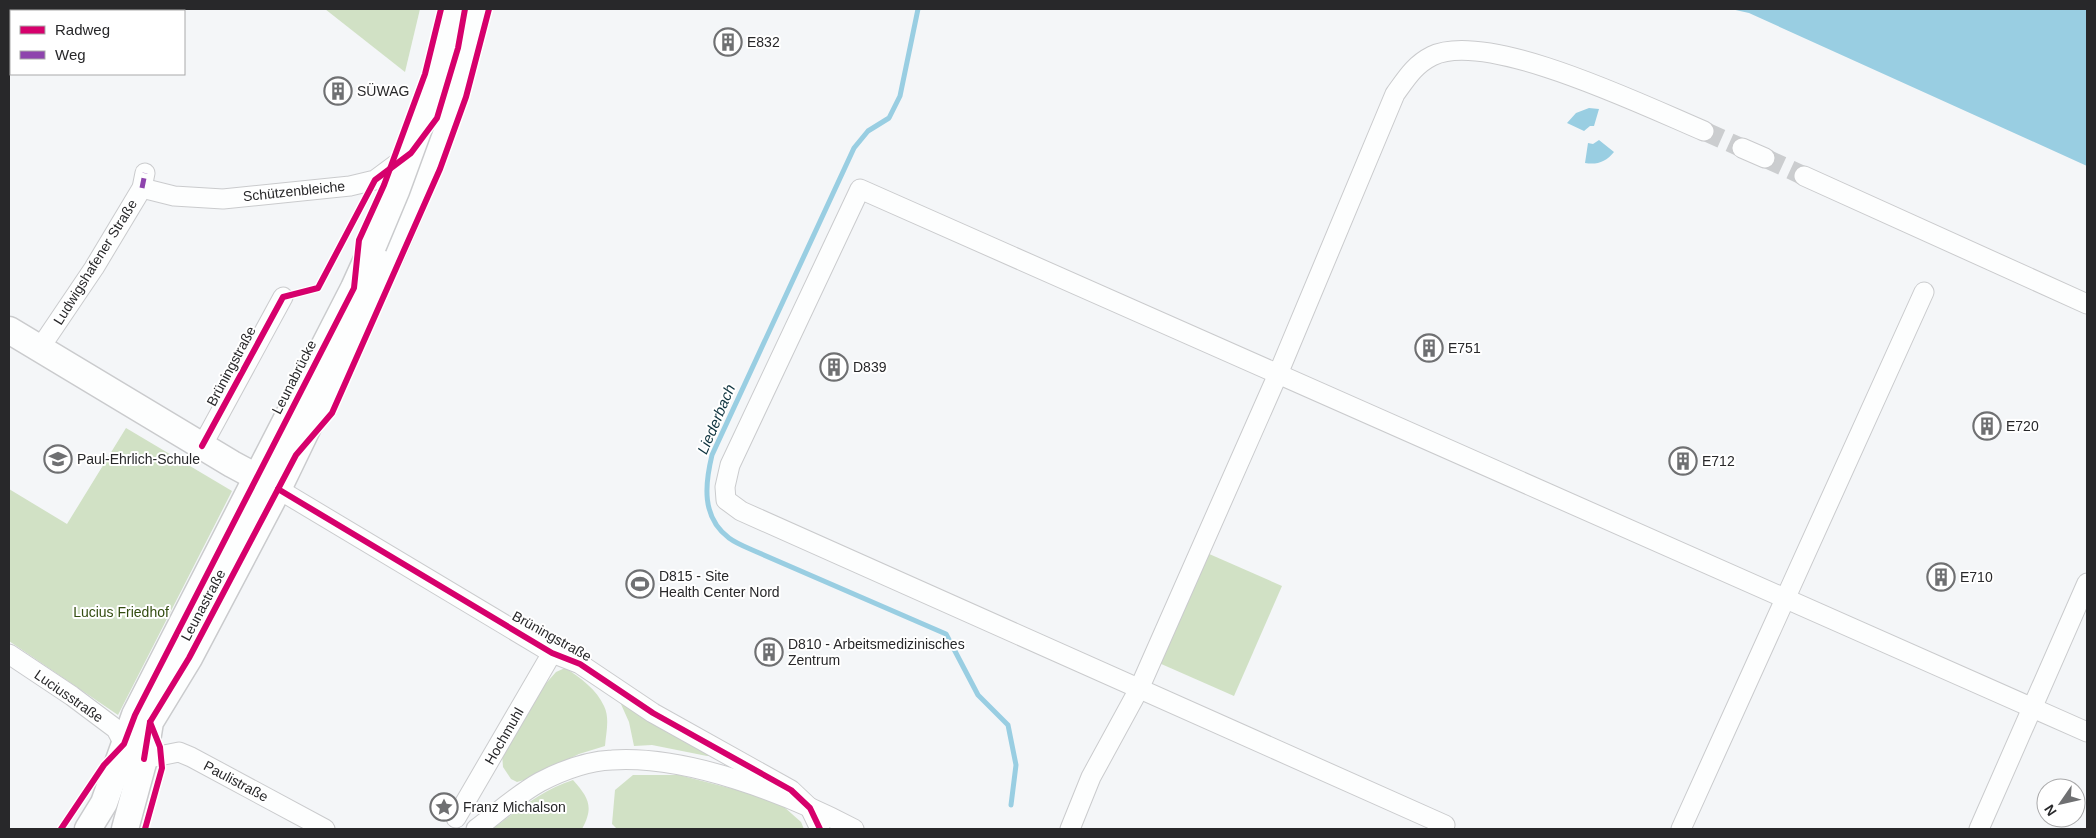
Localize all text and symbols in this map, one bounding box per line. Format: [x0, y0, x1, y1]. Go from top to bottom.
legend [10, 10, 185, 75]
text: Radweg [55, 21, 110, 38]
building icon: E832 [713, 27, 743, 57]
place label: E832 [747, 34, 780, 50]
text: Weg [55, 46, 86, 63]
building icon: SÜWAG [323, 76, 353, 106]
place label: SÜWAG [357, 82, 409, 99]
street label: Schützenbleiche [242, 178, 346, 204]
street label: Ludwigshafener Straße [50, 196, 140, 328]
street label: Brüningstraße [203, 323, 259, 409]
building icon: E751 [1414, 333, 1444, 363]
street label: Leunabrücke [268, 337, 320, 417]
place label: E751 [1448, 340, 1481, 356]
building icon: D839 [819, 352, 849, 382]
place label: D839 [853, 359, 887, 375]
water label: Liederbach [694, 382, 738, 456]
building icon: E720 [1972, 411, 2002, 441]
place label: E720 [2006, 418, 2039, 434]
school or university icon: Paul-Ehrlich-Schule [43, 444, 73, 474]
building icon: E712 [1668, 446, 1698, 476]
place label: Paul-Ehrlich-Schule [77, 451, 200, 467]
place label: E712 [1702, 453, 1735, 469]
building icon: E710 [1926, 562, 1956, 592]
street label: Leunastraße [177, 566, 229, 643]
place label: D815 - Site Health Center Nord [659, 568, 780, 600]
sports icon: D815 - Site Health Center Nord [625, 569, 655, 599]
place label: E710 [1960, 569, 1993, 585]
park label: Lucius Friedhof [73, 604, 169, 620]
street label: Brüningstraße [510, 608, 595, 664]
place label: D810 - Arbeitsmedizinisches Zentrum [788, 636, 965, 668]
building icon: D810 - Arbeitsmedizinisches Zentrum [754, 637, 784, 667]
street label: Luciusstraße [32, 666, 107, 726]
street label: Hochmuhl [481, 705, 527, 767]
street label: Paulistraße [201, 757, 271, 805]
north arrow [2036, 778, 2086, 828]
place icon: Franz Michalson [429, 792, 459, 822]
place label: Franz Michalson [463, 799, 566, 815]
text: N [2041, 802, 2060, 819]

